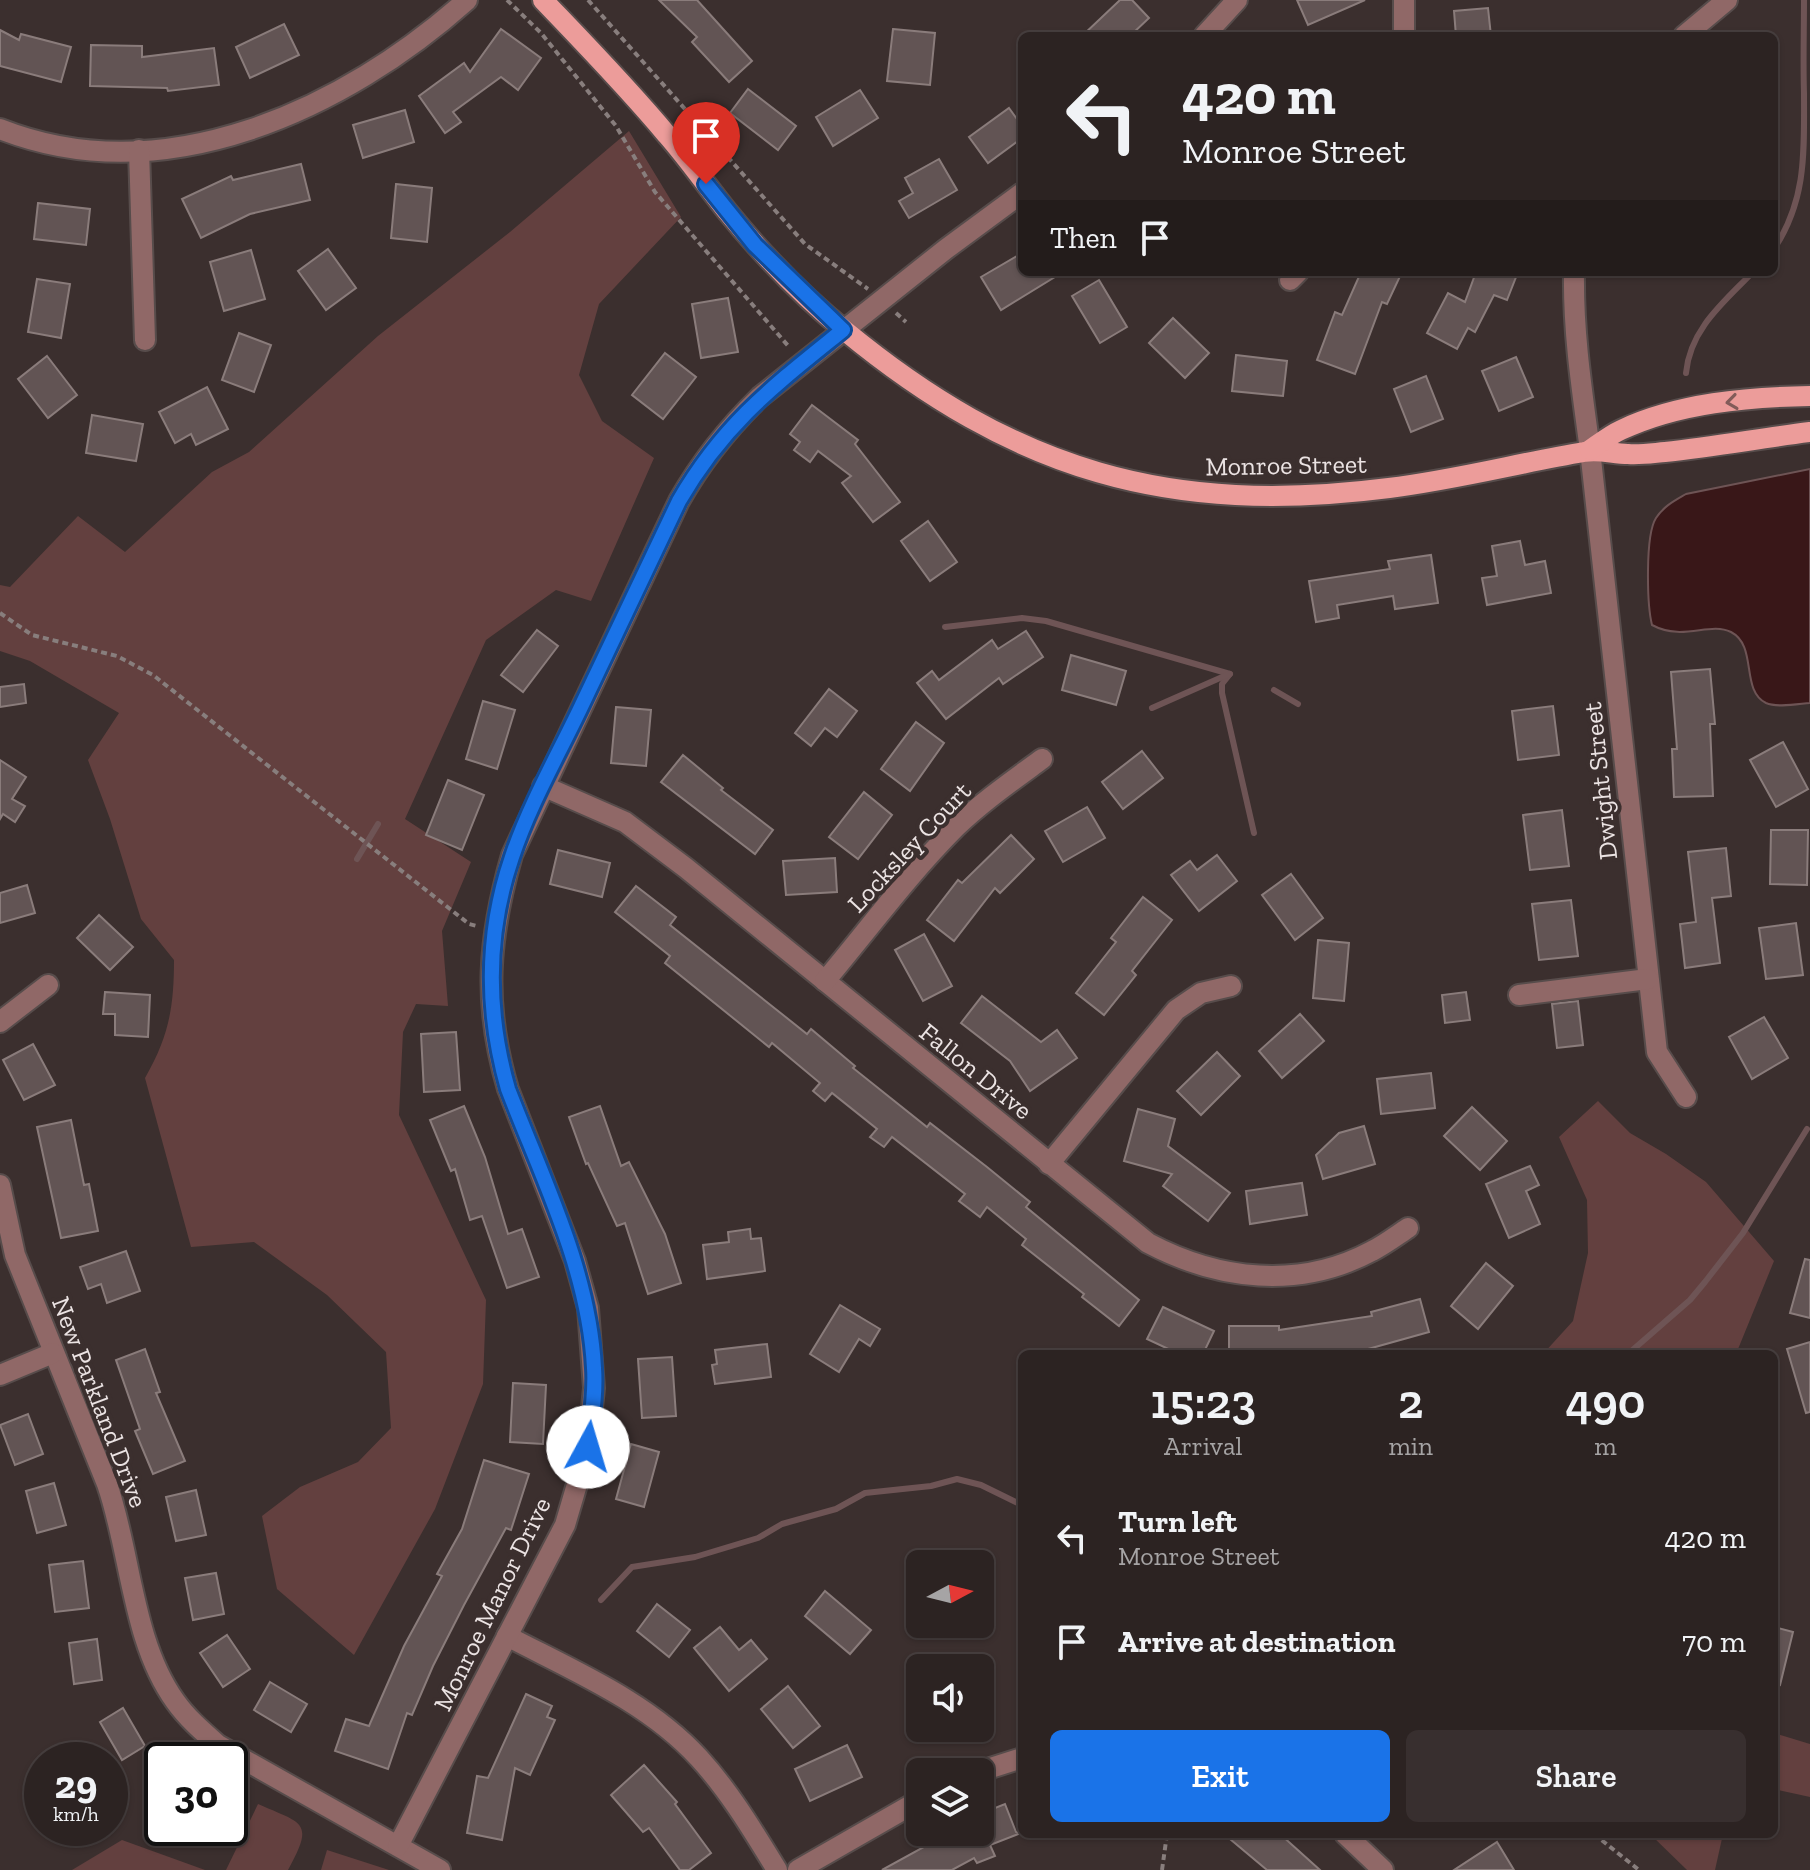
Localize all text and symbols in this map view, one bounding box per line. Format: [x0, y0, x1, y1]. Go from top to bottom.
text: 420 m [1182, 61, 1336, 128]
icon: left [1050, 64, 1154, 168]
pin [672, 102, 740, 184]
icon: arrive [684, 114, 728, 158]
text: Monroe Street [1182, 129, 1406, 172]
icon: arrive [1133, 216, 1177, 260]
text: Then [1050, 220, 1117, 256]
one-way arrow [1725, 393, 1739, 410]
street label: Monroe Street [1205, 448, 1367, 482]
street label: Dwight Street [1576, 700, 1624, 861]
street label: Locksley Court [840, 775, 978, 919]
street label: Fallon Drive [913, 1016, 1039, 1126]
street label: New Parkland Drive [45, 1292, 155, 1512]
text: 15:23 [1150, 1373, 1256, 1430]
text: 2 [1398, 1373, 1423, 1430]
text: 490 [1565, 1373, 1646, 1430]
position arrow [546, 1405, 630, 1489]
text: Arrival [1164, 1430, 1242, 1462]
text: min [1388, 1430, 1433, 1462]
text: m [1594, 1430, 1617, 1462]
street label: Monroe Manor Drive [426, 1492, 558, 1716]
text: Turn left [1118, 1504, 1237, 1540]
icon: left [1050, 1516, 1094, 1560]
text: 420 m [1664, 1520, 1746, 1556]
text: Monroe Street [1118, 1540, 1279, 1572]
north arrow [906, 1550, 994, 1638]
map controls [906, 1550, 994, 1846]
icon: arrive [1050, 1620, 1094, 1664]
text: Arrive at destination [1118, 1624, 1395, 1660]
text: 70 m [1682, 1624, 1746, 1660]
button: sound [906, 1654, 994, 1742]
button: Exit [1050, 1730, 1390, 1822]
button: Share [1406, 1730, 1746, 1822]
speed limit sign: 30 [144, 1742, 248, 1846]
button: layers [906, 1758, 994, 1846]
text: 29 [55, 1760, 97, 1808]
text: km/h [53, 1802, 99, 1826]

